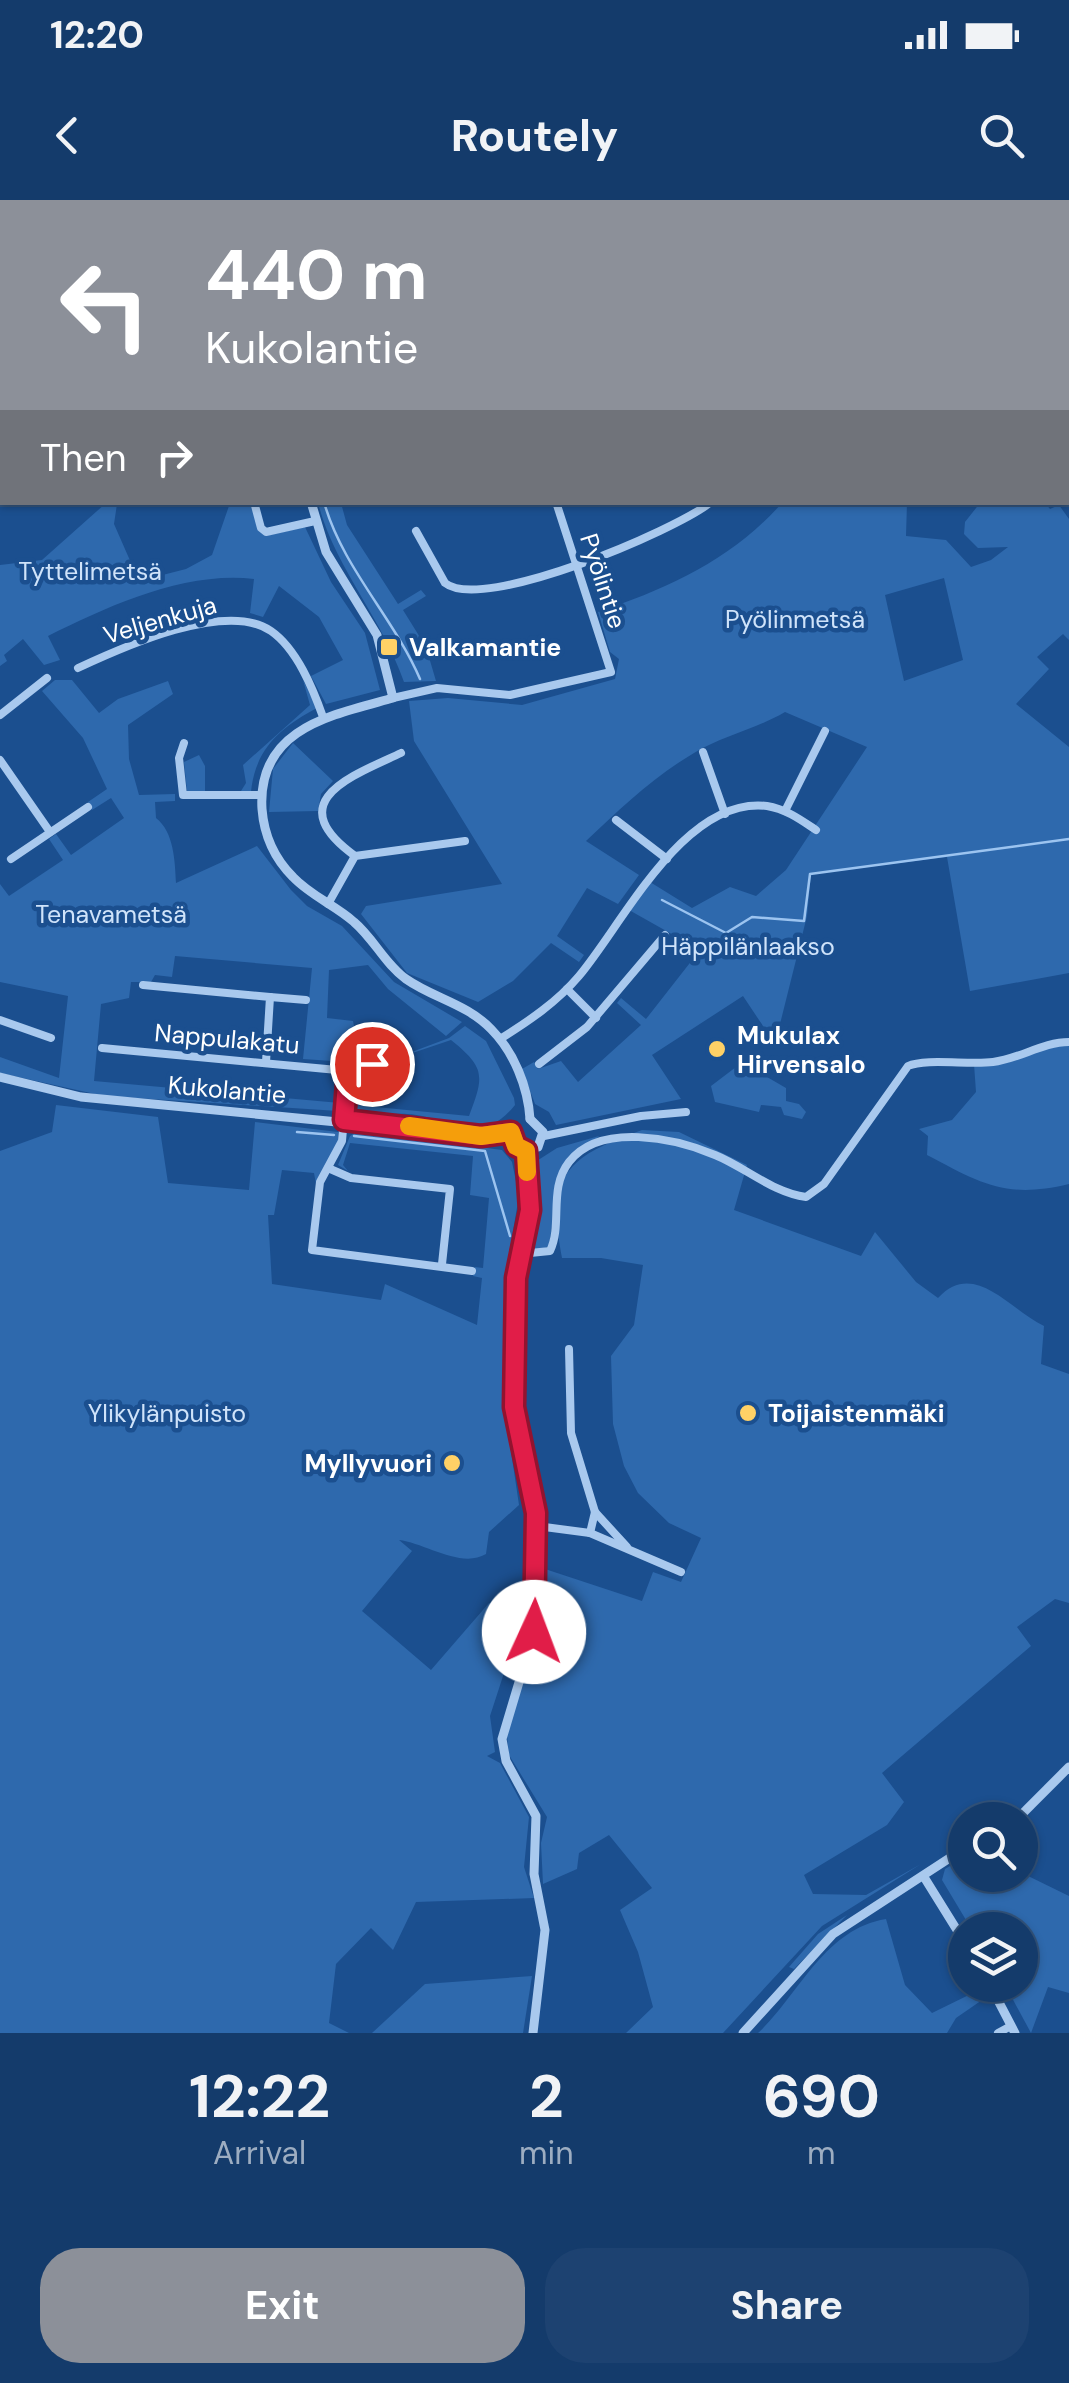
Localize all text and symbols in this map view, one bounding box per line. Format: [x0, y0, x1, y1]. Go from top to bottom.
text: 12:20 [50, 10, 144, 60]
text: Routely [451, 106, 618, 165]
icon: back [40, 108, 95, 163]
icon: search [974, 108, 1029, 163]
text: 440 m [205, 230, 428, 321]
icon: left [40, 240, 170, 370]
text: Kukolantie [205, 318, 418, 377]
icon: right [147, 430, 202, 485]
text: Then [40, 433, 127, 483]
street label: Pyölintie [572, 529, 634, 633]
park label: Tyttelimetsä [18, 555, 162, 588]
street label: Veljenkuja [100, 588, 220, 652]
park label: Pyölinmetsä [725, 603, 865, 636]
place label: Valkamantie [409, 631, 561, 664]
marker: Valkamantie [378, 636, 400, 658]
park label: Tenavametsä [35, 898, 187, 931]
park label: Häppilänlaakso [661, 930, 835, 963]
street label: Nappulakatu [153, 1016, 301, 1062]
place label: Mukulax Hirvensalo [737, 1019, 866, 1081]
pin [330, 1022, 415, 1107]
icon: arrive [345, 1037, 400, 1092]
marker: Mukulax Hirvensalo [706, 1038, 728, 1060]
street label: Kukolantie [167, 1068, 287, 1112]
park label: Ylikylänpuisto [88, 1397, 246, 1430]
place label: Toijaistenmäki [768, 1397, 945, 1430]
marker: Toijaistenmäki [737, 1402, 759, 1424]
place label: Myllyvuori [304, 1447, 432, 1480]
marker: Myllyvuori [441, 1452, 463, 1474]
position arrow [482, 1580, 586, 1684]
map controls [948, 1802, 1038, 2002]
button: search [948, 1802, 1038, 1892]
button: layers [948, 1912, 1038, 2002]
text: 12:22 [189, 2057, 330, 2136]
text: 2 [529, 2057, 564, 2136]
text: 690 [763, 2057, 880, 2136]
text: Arrival [213, 2132, 306, 2174]
text: min [519, 2132, 574, 2174]
text: m [807, 2132, 836, 2174]
button: Exit [40, 2248, 525, 2363]
button: Share [545, 2248, 1029, 2363]

